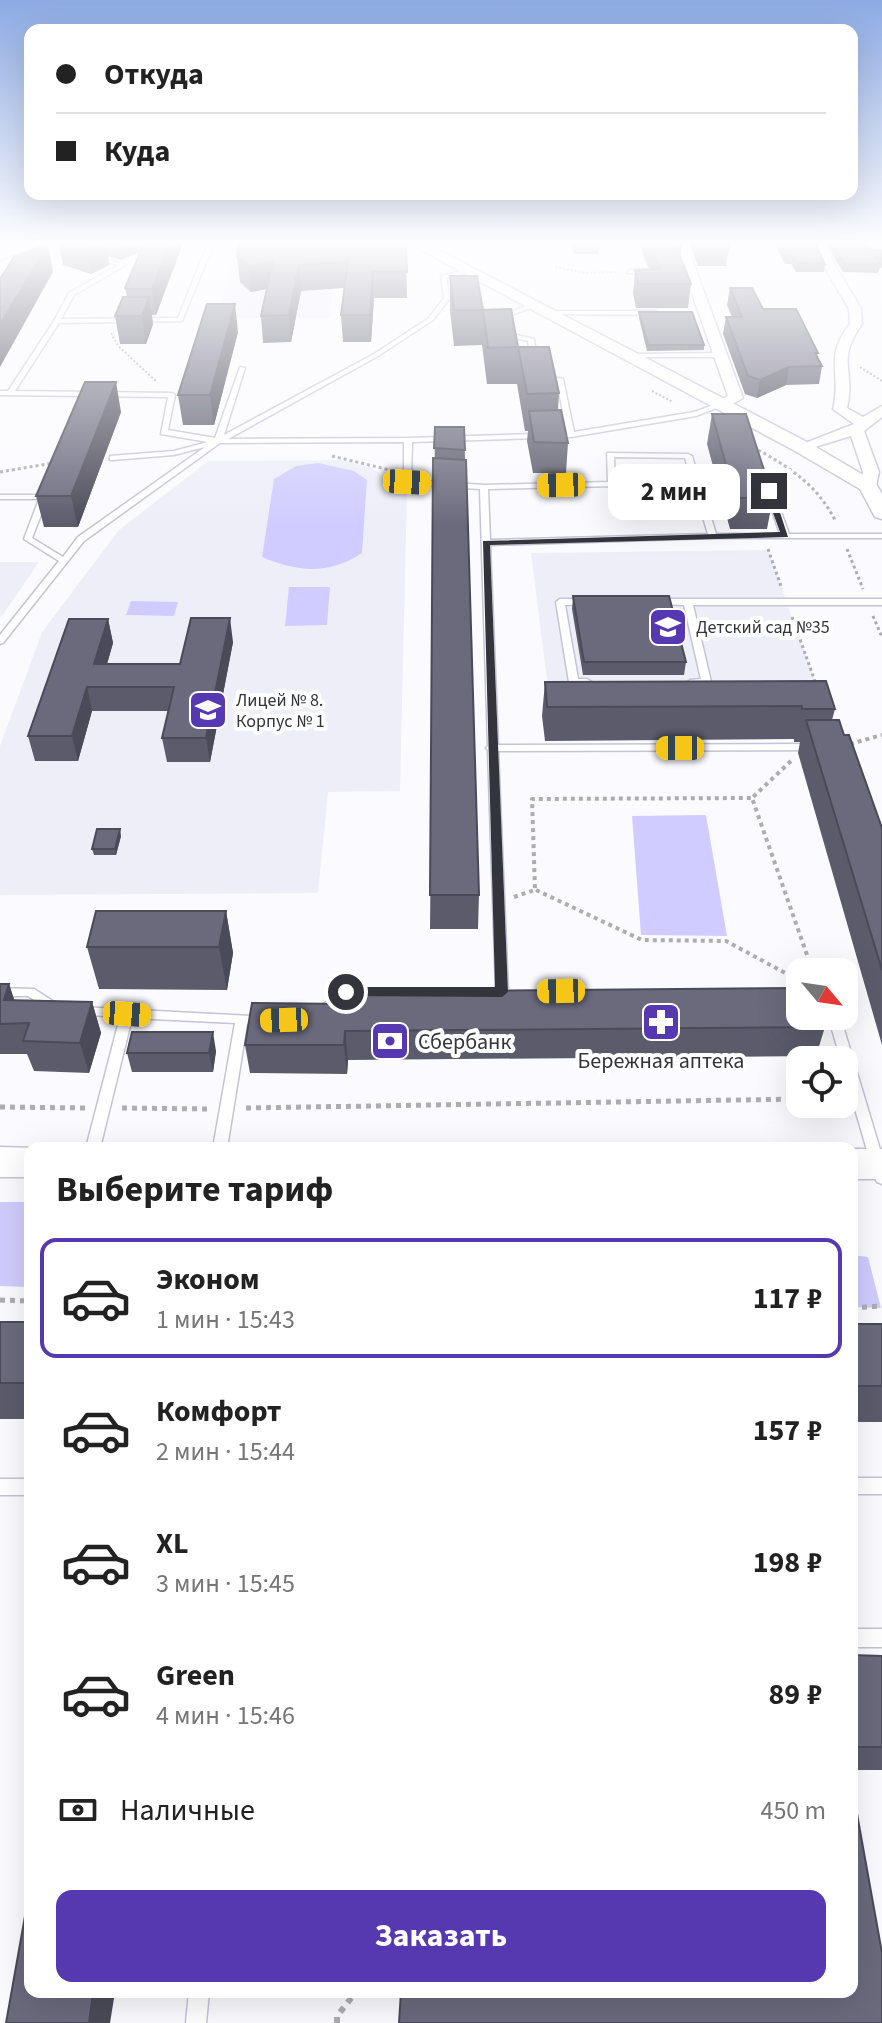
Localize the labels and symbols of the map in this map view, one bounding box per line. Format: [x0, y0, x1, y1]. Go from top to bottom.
callout: 2 мин [609, 463, 741, 519]
car [382, 469, 432, 495]
car [537, 473, 585, 497]
route end [751, 473, 787, 509]
school or university icon: Детский сад №35 [647, 606, 689, 648]
place label: Детский сад №35 [696, 615, 830, 640]
place label: Лицей № 8. Корпус № 1 [236, 688, 325, 734]
school or university icon: Лицей № 8. Корпус № 1 [187, 689, 229, 731]
car [656, 736, 704, 760]
north arrow [786, 958, 858, 1030]
route start [328, 974, 364, 1010]
car [537, 979, 585, 1003]
car [102, 1000, 152, 1028]
pharmacy icon: Бережная аптека [640, 1001, 682, 1043]
car [260, 1007, 308, 1033]
bank icon: Сбербанк [369, 1020, 411, 1062]
place label: Сбербанк [418, 1026, 511, 1058]
place label: Бережная аптека [578, 1045, 744, 1077]

